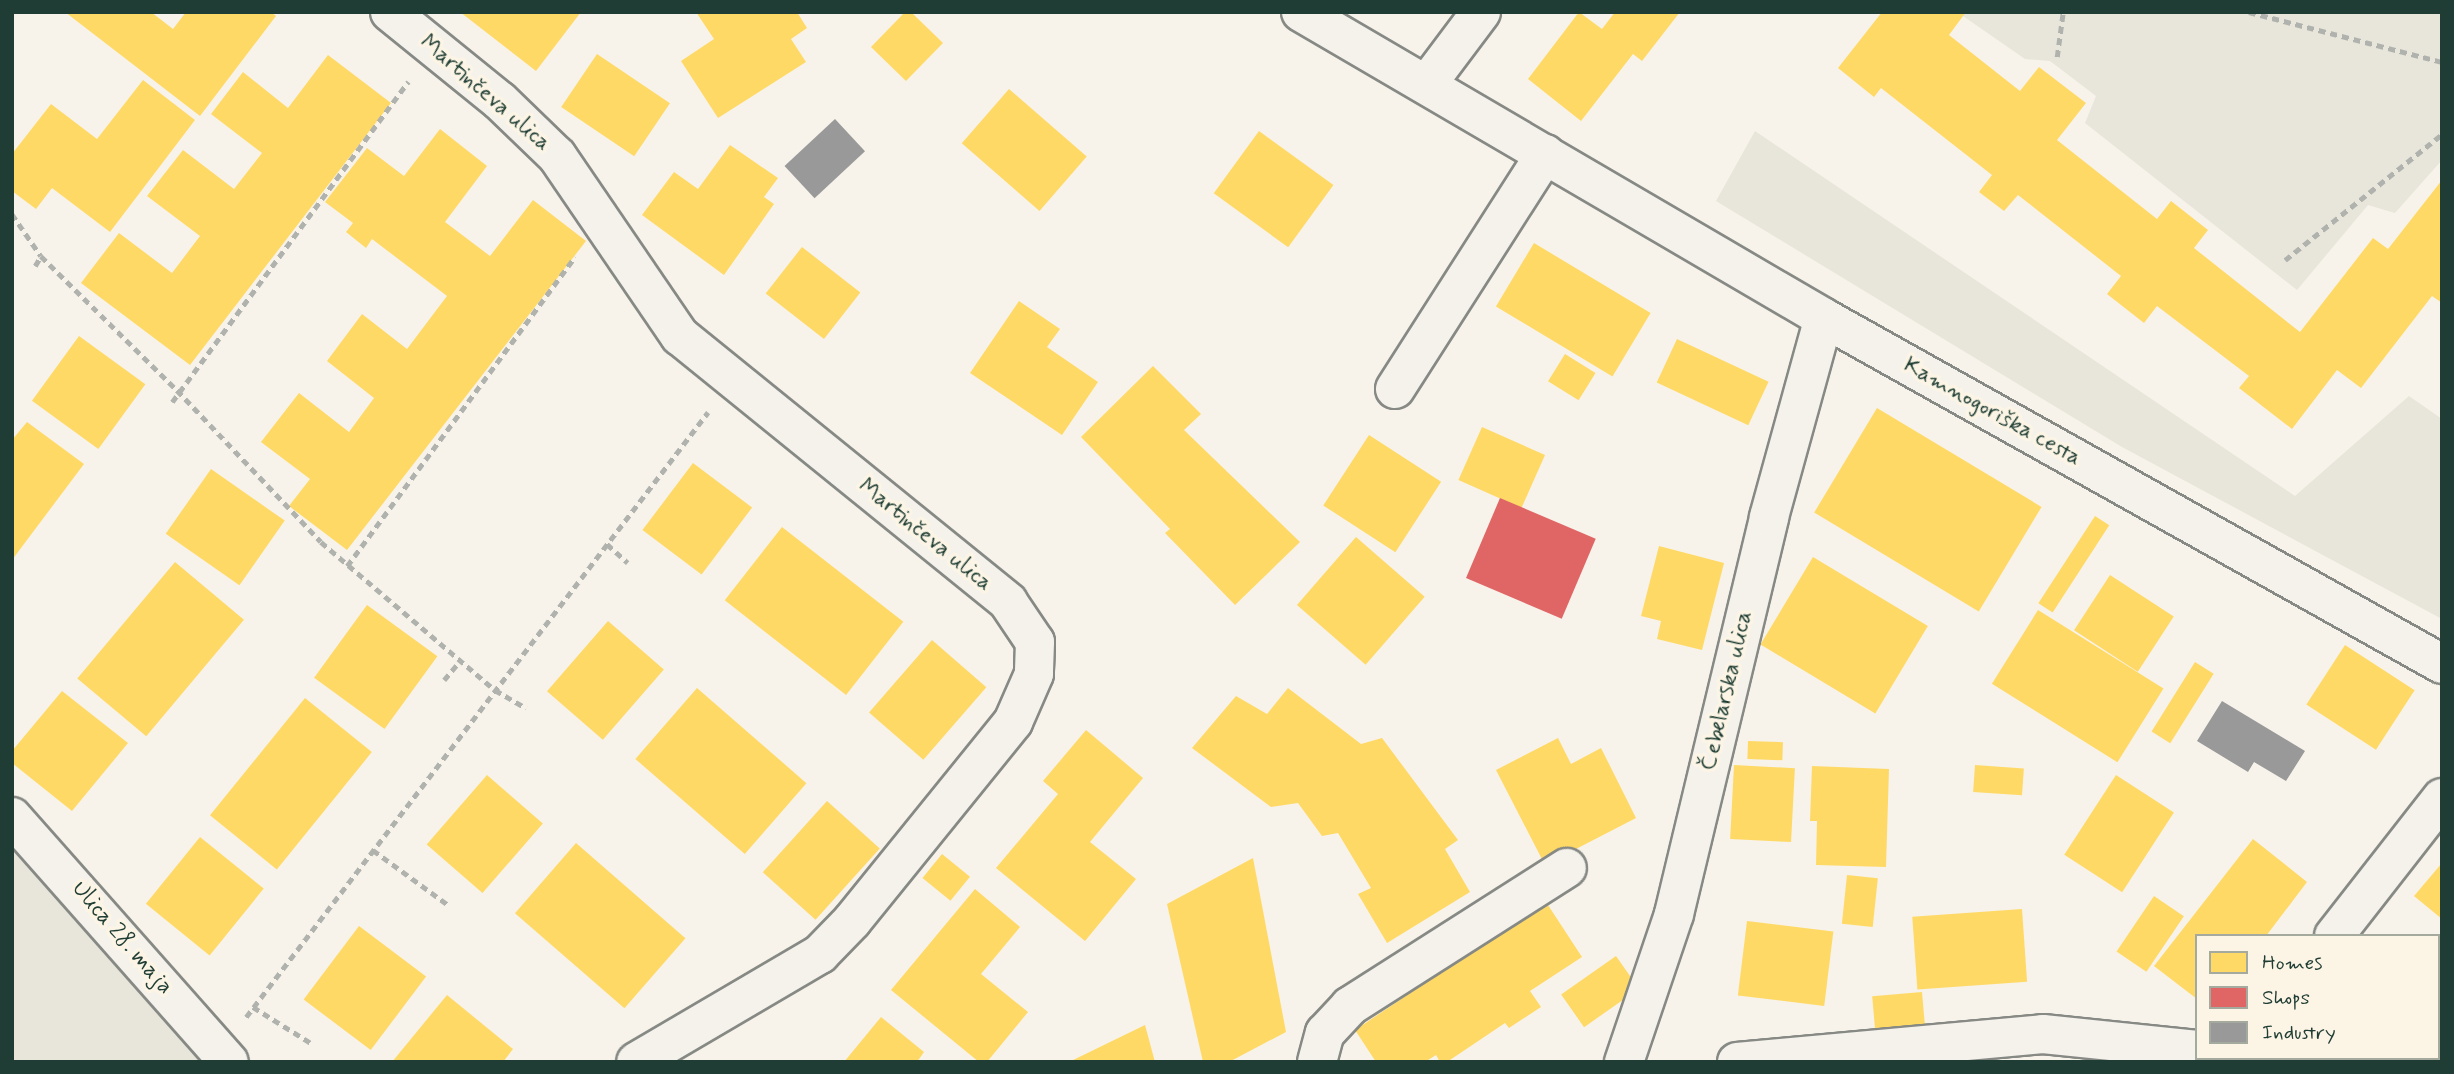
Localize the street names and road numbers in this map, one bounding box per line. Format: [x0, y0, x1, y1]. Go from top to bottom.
street label: Martinčeva ulica [415, 30, 555, 156]
street label: Kamnogoriška cesta [1899, 352, 2085, 472]
street label: Martinčeva ulica [853, 473, 997, 597]
street label: Čebelarska ulica [1695, 609, 1759, 773]
street label: Ulica 28. maja [65, 876, 179, 1000]

